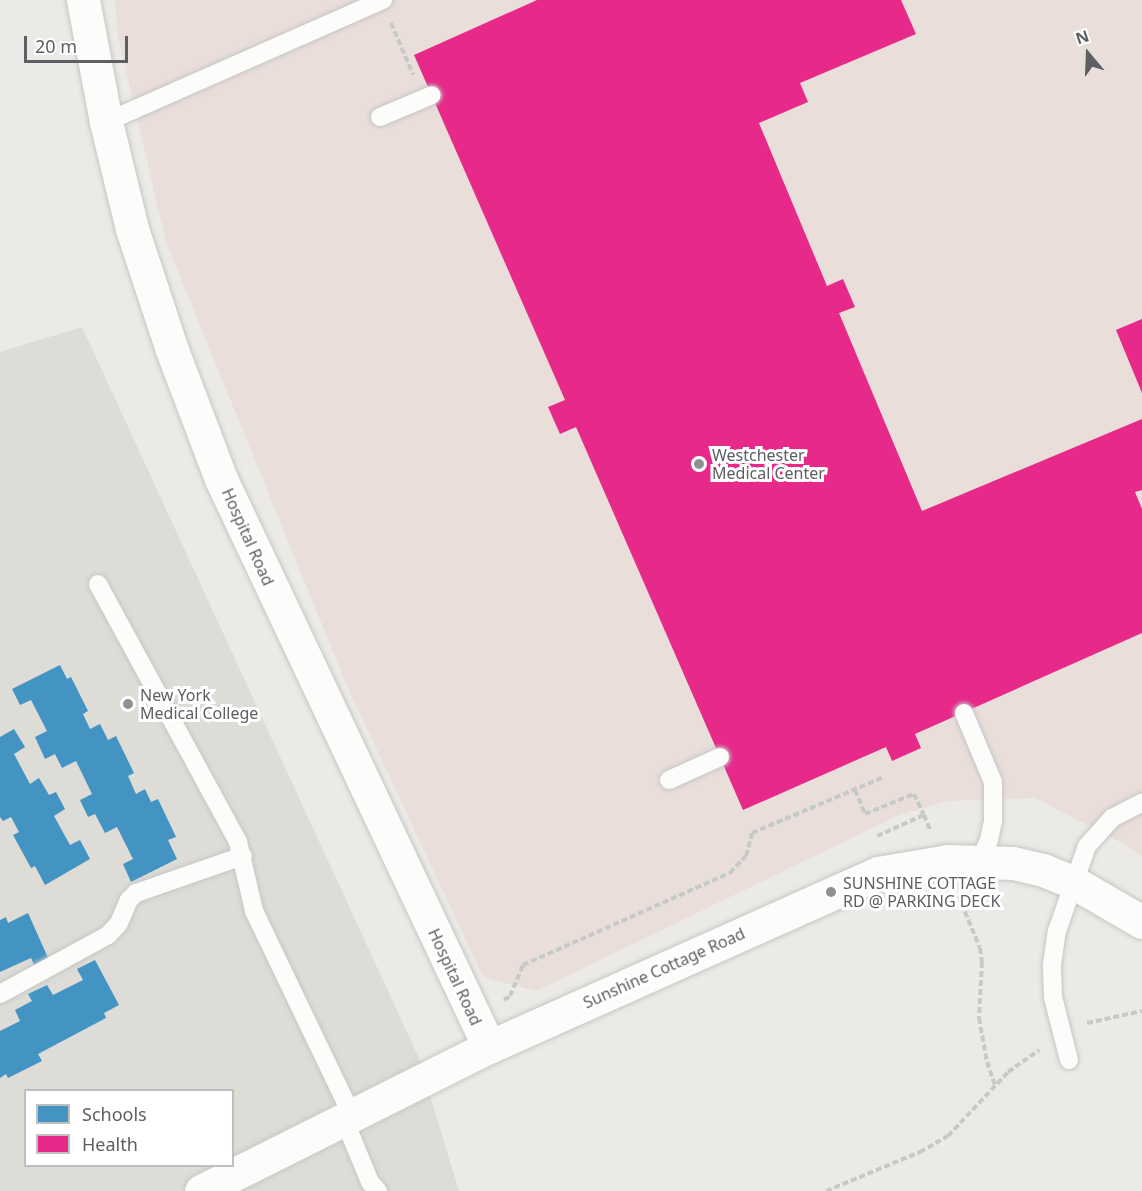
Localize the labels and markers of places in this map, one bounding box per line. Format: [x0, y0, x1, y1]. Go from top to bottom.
place label: Westchester Medical Center [712, 445, 825, 483]
marker: Westchester Medical Center [690, 455, 708, 473]
place label: New York Medical College [140, 685, 258, 723]
marker: New York Medical College [121, 697, 135, 711]
place label: SUNSHINE COTTAGE RD @ PARKING DECK [843, 873, 1000, 911]
marker: SUNSHINE COTTAGE RD @ PARKING DECK [824, 885, 838, 899]

